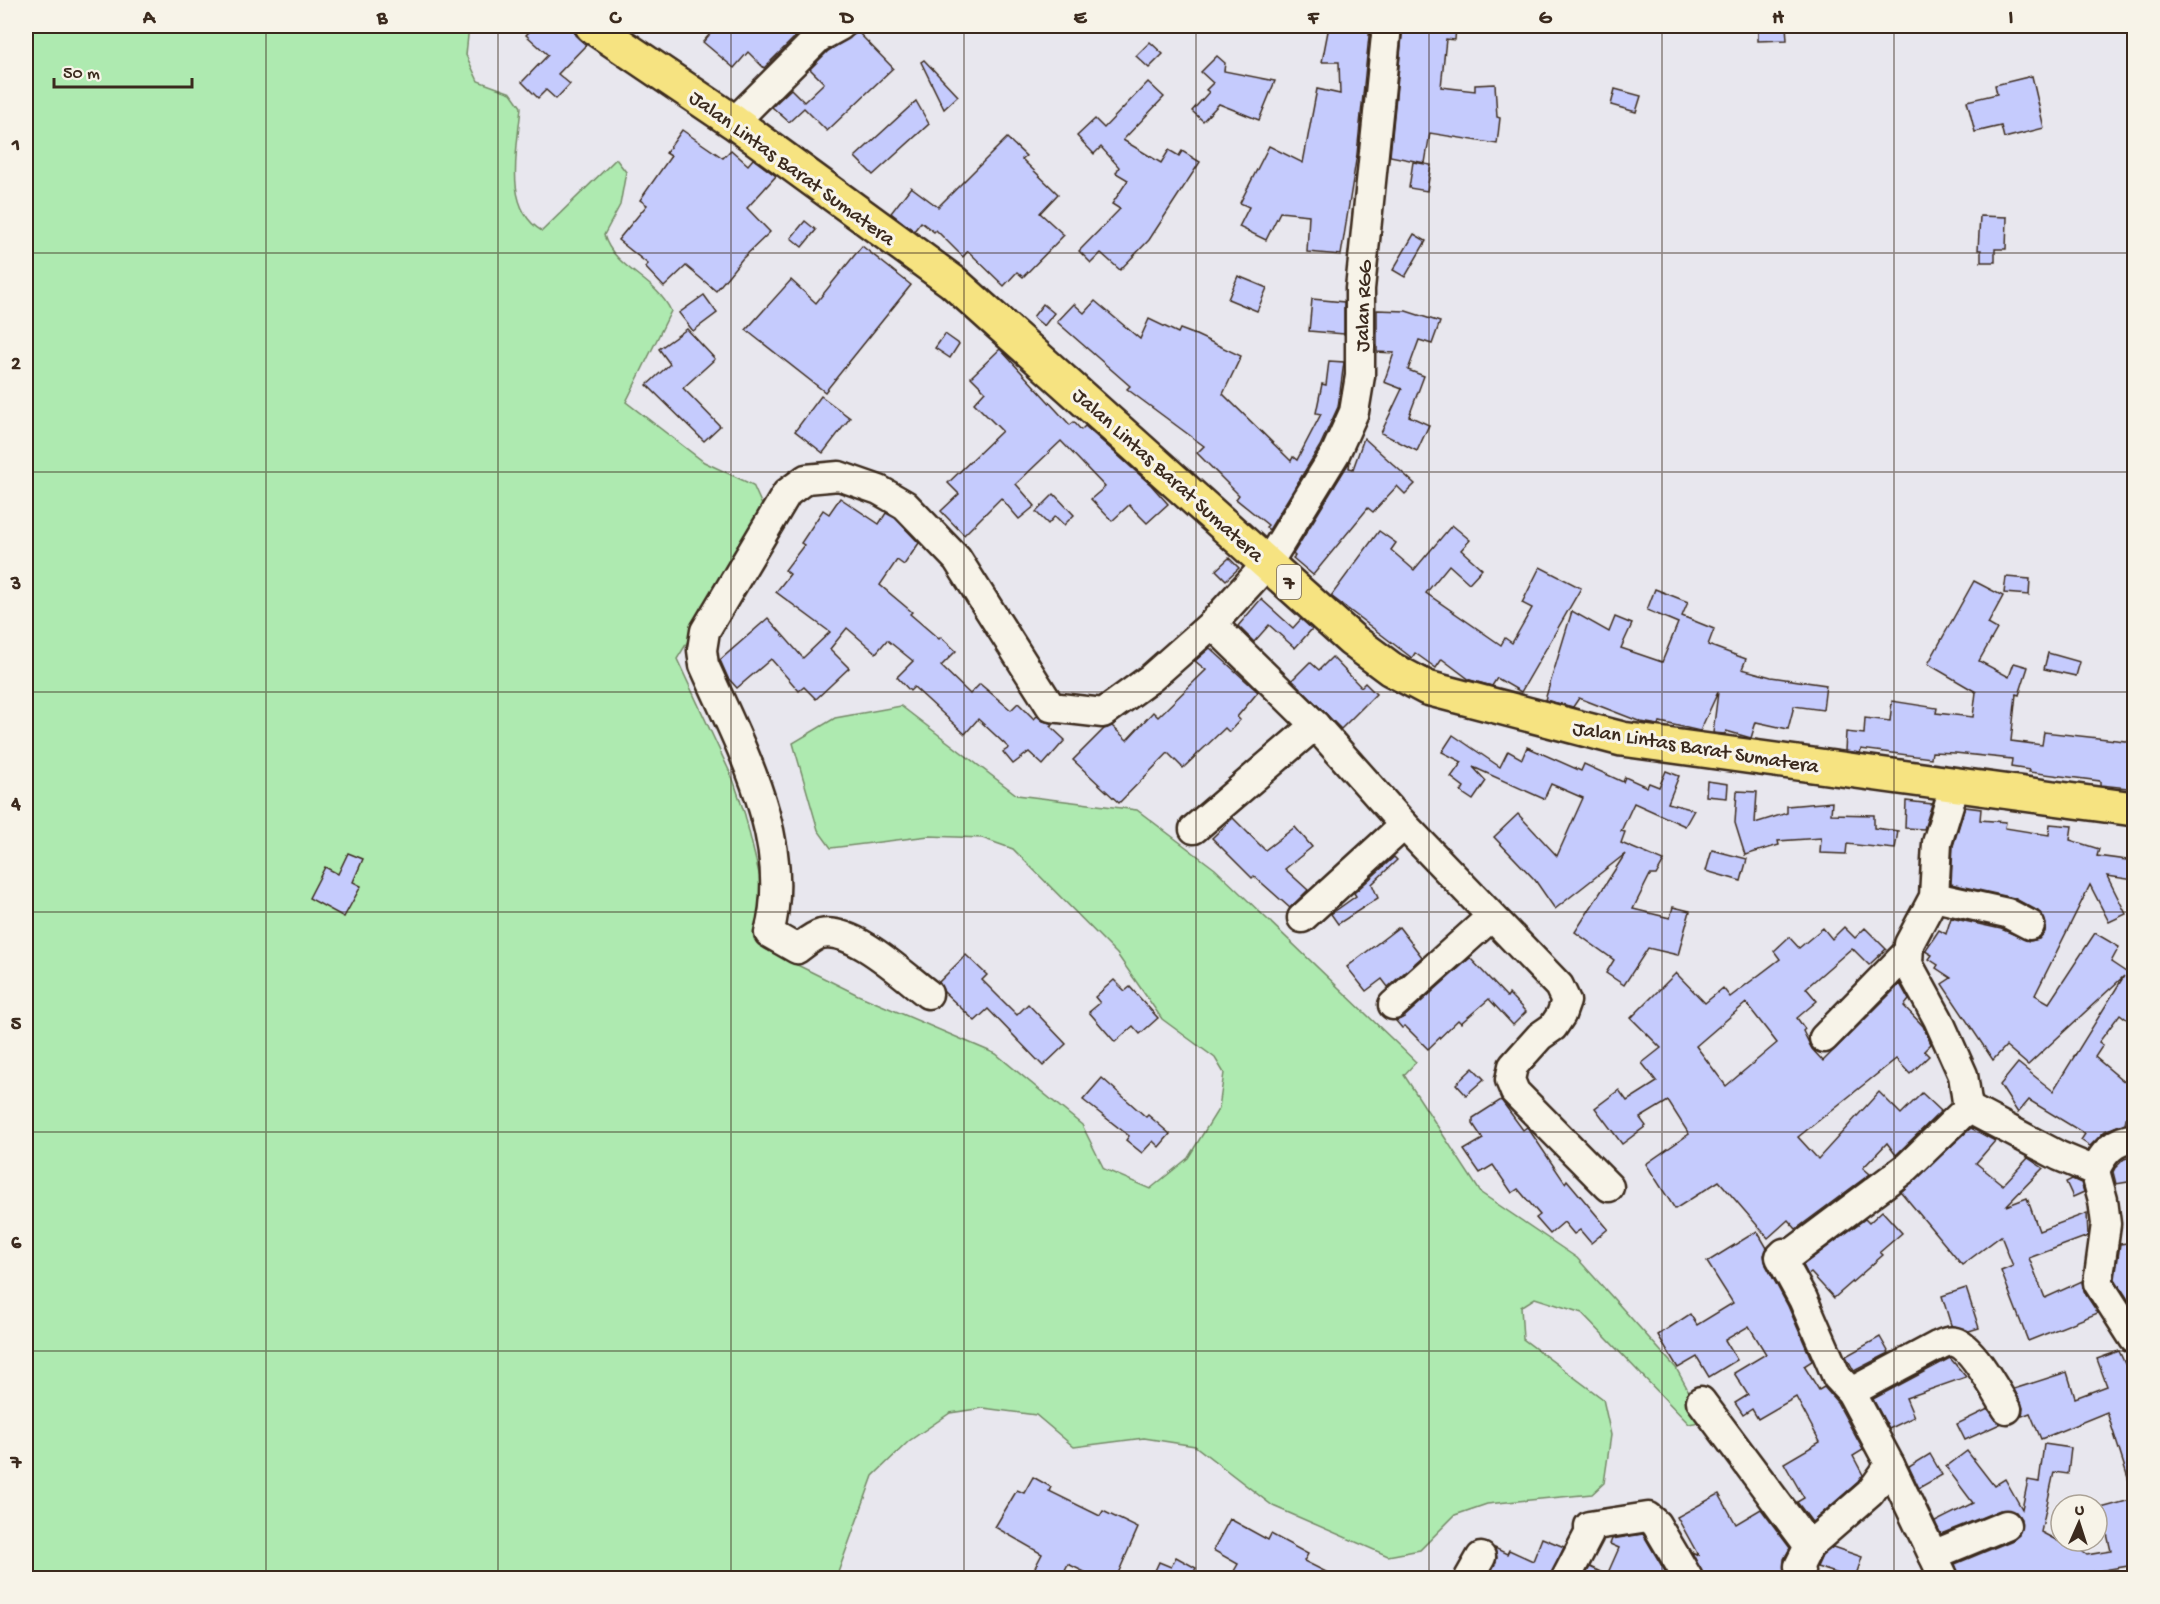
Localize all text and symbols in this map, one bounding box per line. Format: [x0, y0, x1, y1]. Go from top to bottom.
text: A [142, 8, 157, 31]
text: B [376, 8, 388, 31]
text: C [609, 8, 623, 31]
text: D [838, 8, 854, 31]
text: E [1074, 8, 1088, 31]
text: F [1307, 8, 1320, 31]
text: G [1539, 8, 1553, 31]
text: H [1772, 8, 1784, 31]
text: I [2009, 8, 2014, 31]
scale bar [54, 51, 192, 89]
text: 50 m [63, 64, 100, 85]
street label: Jalan Lintas Barat Sumatera [683, 87, 900, 254]
text: 1 [11, 135, 20, 158]
street label: Jalan RGG [1351, 259, 1380, 352]
text: 2 [11, 354, 21, 377]
street label: Jalan Lintas Barat Sumatera [1066, 384, 1268, 570]
road number: 7 [1277, 565, 1301, 599]
text: 3 [10, 574, 21, 597]
street label: Jalan Lintas Barat Sumatera [1571, 718, 1822, 781]
text: 4 [10, 794, 21, 817]
text: 5 [11, 1014, 22, 1037]
text: 6 [11, 1233, 22, 1256]
text: 7 [10, 1453, 23, 1476]
north arrow [2049, 1493, 2109, 1553]
text: U [2074, 1502, 2085, 1521]

